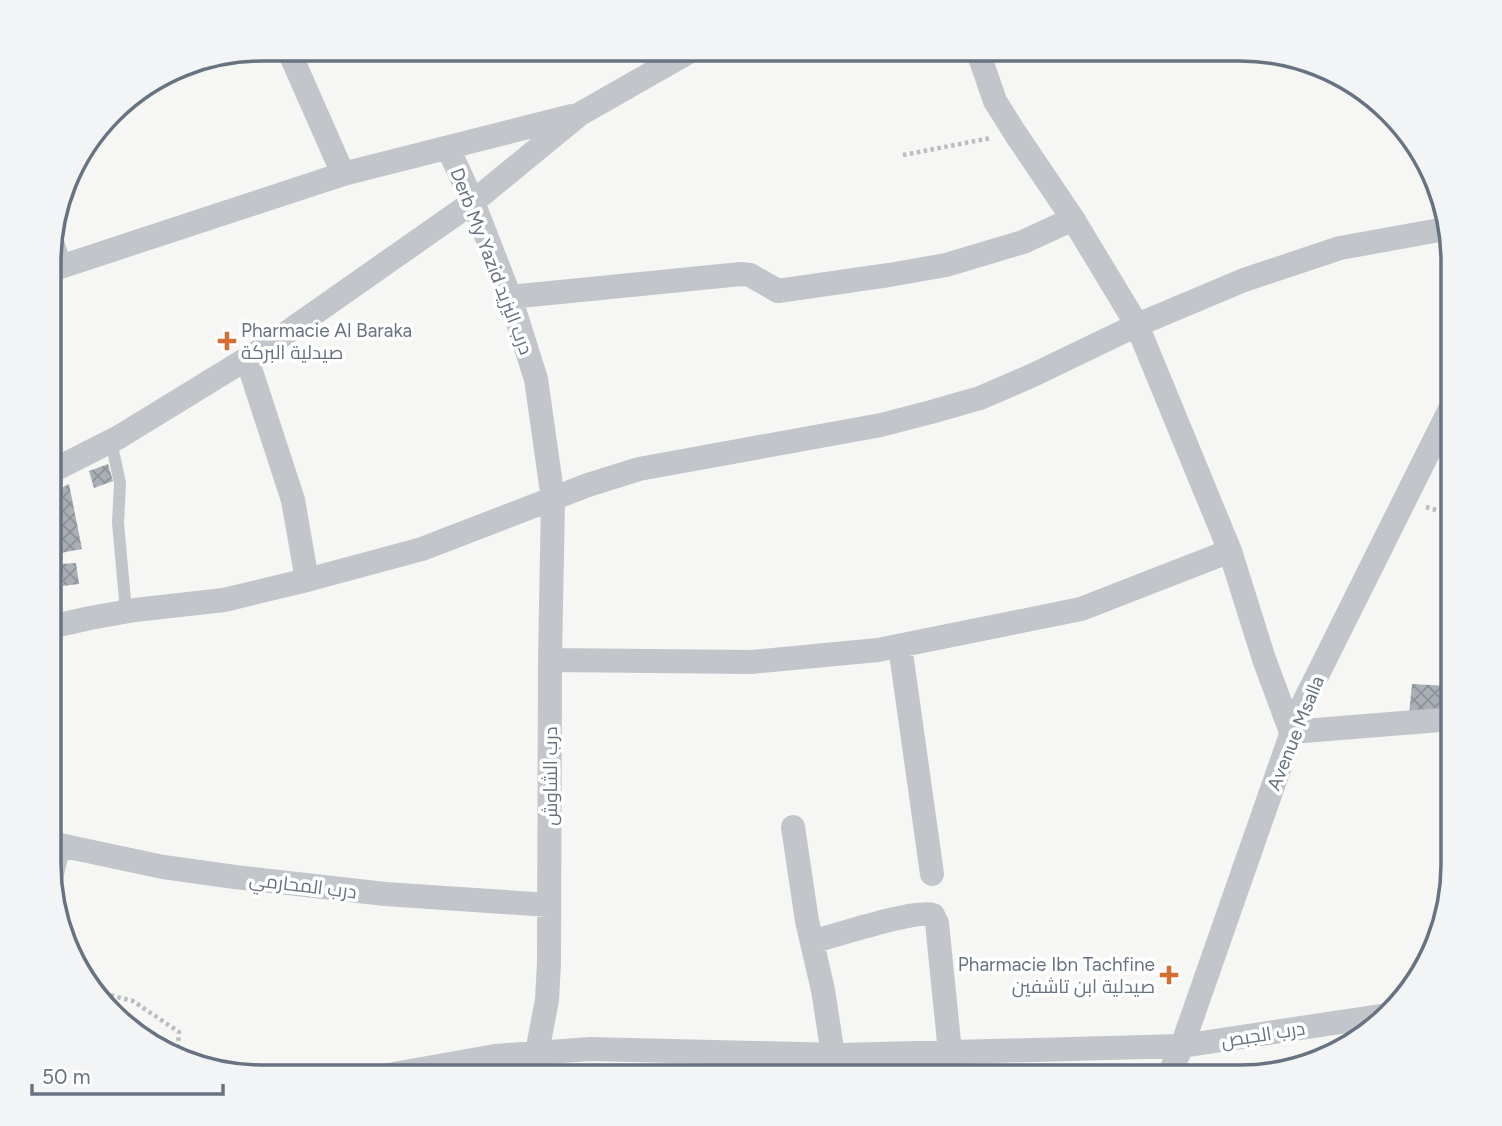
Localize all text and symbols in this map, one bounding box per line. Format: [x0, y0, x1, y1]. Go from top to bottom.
street label: Derb My Yazid درب اليزيد [445, 164, 538, 358]
place label: Pharmacie Al Baraka صيدلية البركة [241, 319, 412, 364]
marker: Pharmacie Al Baraka صيدلية البركة [219, 333, 235, 349]
street label: Avenue Msalla [1262, 672, 1329, 794]
street label: درب الشاوش [539, 726, 562, 826]
street label: درب المحارمي [248, 867, 358, 906]
place label: Pharmacie Ibn Tachfine صيدلية ابن تاشفين [958, 953, 1155, 998]
marker: Pharmacie Ibn Tachfine صيدلية ابن تاشفين [1161, 967, 1177, 983]
street label: درب الجبص [1220, 1017, 1307, 1052]
scale bar [32, 1052, 222, 1096]
text: 50 m [42, 1064, 91, 1089]

